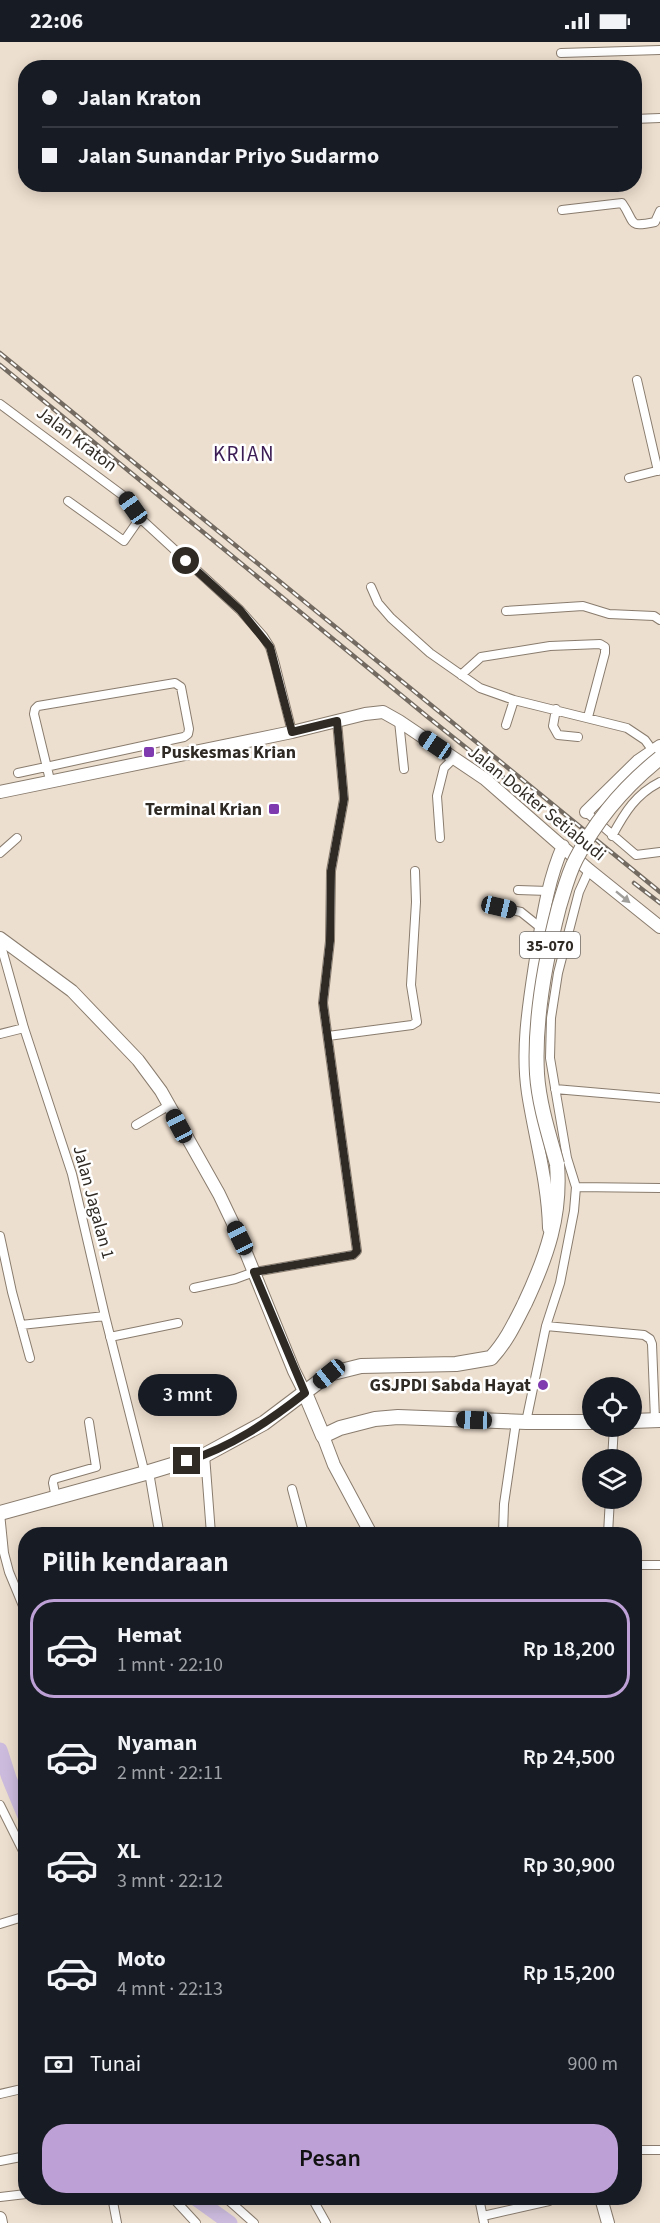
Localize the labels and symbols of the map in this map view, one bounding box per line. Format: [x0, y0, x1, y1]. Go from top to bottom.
street label: Jalan Kraton [31, 401, 122, 478]
district label: KRIAN [213, 439, 275, 469]
car [115, 488, 151, 528]
route start [172, 547, 199, 574]
car [415, 727, 455, 763]
place label: Puskesmas Krian [161, 740, 296, 765]
street label: Jalan Dokter Setiabudi [462, 740, 611, 867]
marker: Puskesmas Krian [142, 745, 156, 759]
place label: Terminal Krian [145, 797, 262, 822]
marker: Terminal Krian [267, 802, 281, 816]
one-way arrow [615, 890, 631, 903]
car [479, 894, 519, 920]
road number: 35-070 [520, 932, 580, 958]
car [163, 1106, 195, 1146]
street label: Jalan Jagalan 1 [66, 1143, 121, 1262]
car [224, 1218, 256, 1258]
car [309, 1356, 349, 1392]
place label: GSJPDI Sabda Hayat [370, 1373, 531, 1398]
callout: 3 mnt [138, 1374, 237, 1416]
marker: GSJPDI Sabda Hayat [536, 1378, 550, 1392]
car [456, 1410, 492, 1430]
route end [173, 1447, 200, 1474]

